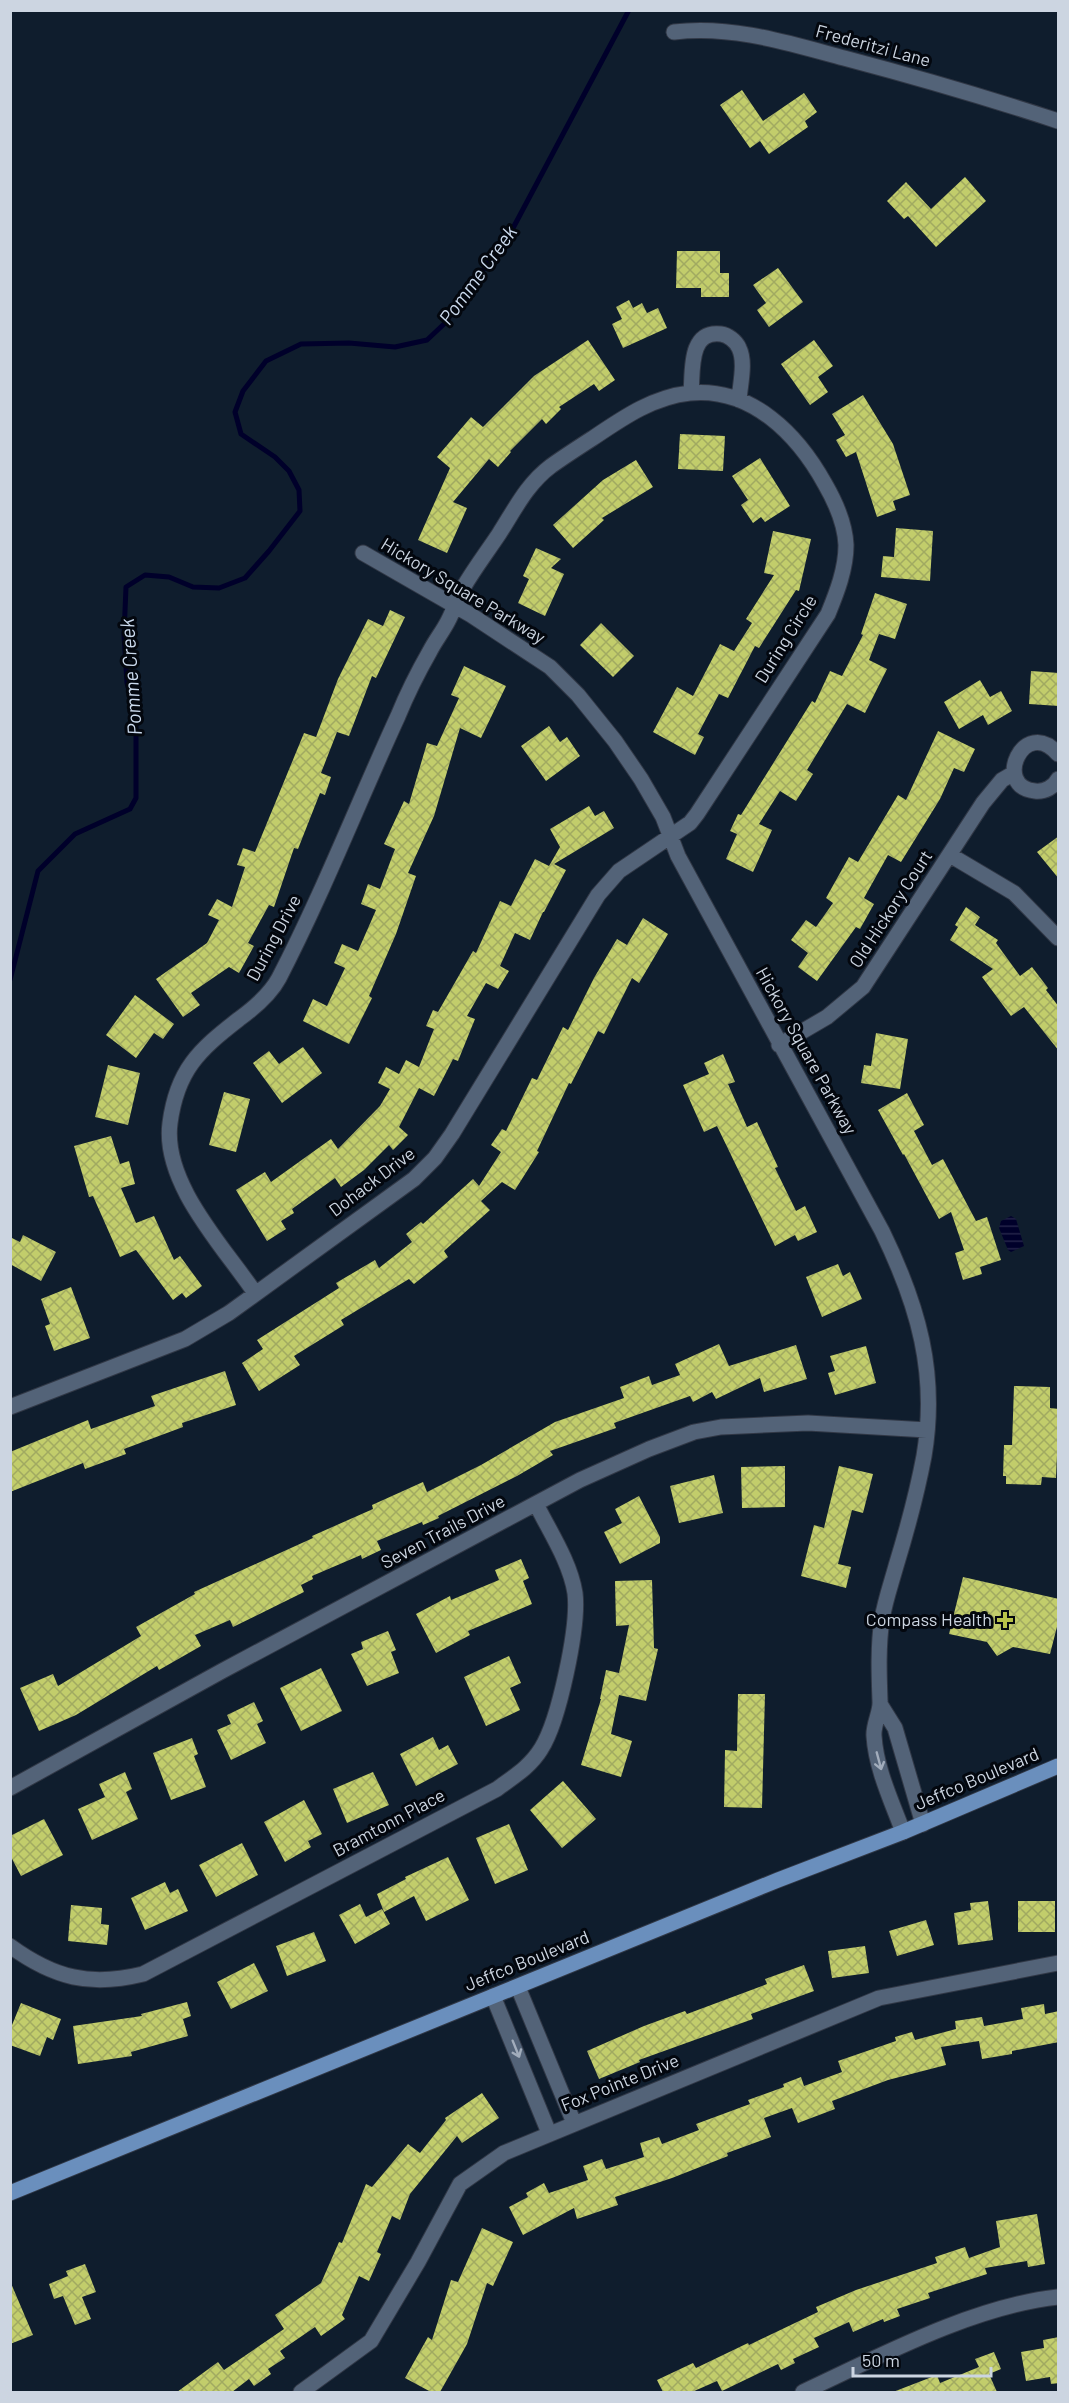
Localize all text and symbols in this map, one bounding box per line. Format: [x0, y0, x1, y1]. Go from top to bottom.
street label: Frederitzi Lane [813, 19, 933, 71]
water label: Pomme Creek [433, 220, 521, 329]
street label: Hickory Square Parkway [377, 532, 550, 648]
street label: During Circle [749, 590, 821, 687]
water label: Pomme Creek [114, 618, 146, 736]
street label: Old Hickory Court [844, 846, 936, 971]
street label: During Drive [241, 891, 305, 985]
street label: Hickory Square Parkway [752, 963, 862, 1138]
street label: Dohack Drive [324, 1142, 419, 1221]
street label: Seven Trails Drive [377, 1489, 508, 1573]
place label: Compass Health [866, 1608, 992, 1630]
marker: Compass Health [996, 1611, 1014, 1629]
street label: Jeffco Boulevard [911, 1742, 1042, 1814]
one-way arrow [873, 1751, 885, 1770]
street label: Bramtonn Place [329, 1783, 448, 1861]
street label: Jeffco Boulevard [461, 1925, 592, 1995]
one-way arrow [511, 2040, 522, 2058]
street label: Fox Pointe Drive [557, 2048, 682, 2116]
scale bar [853, 2340, 991, 2378]
text: 50 m [862, 2349, 900, 2371]

